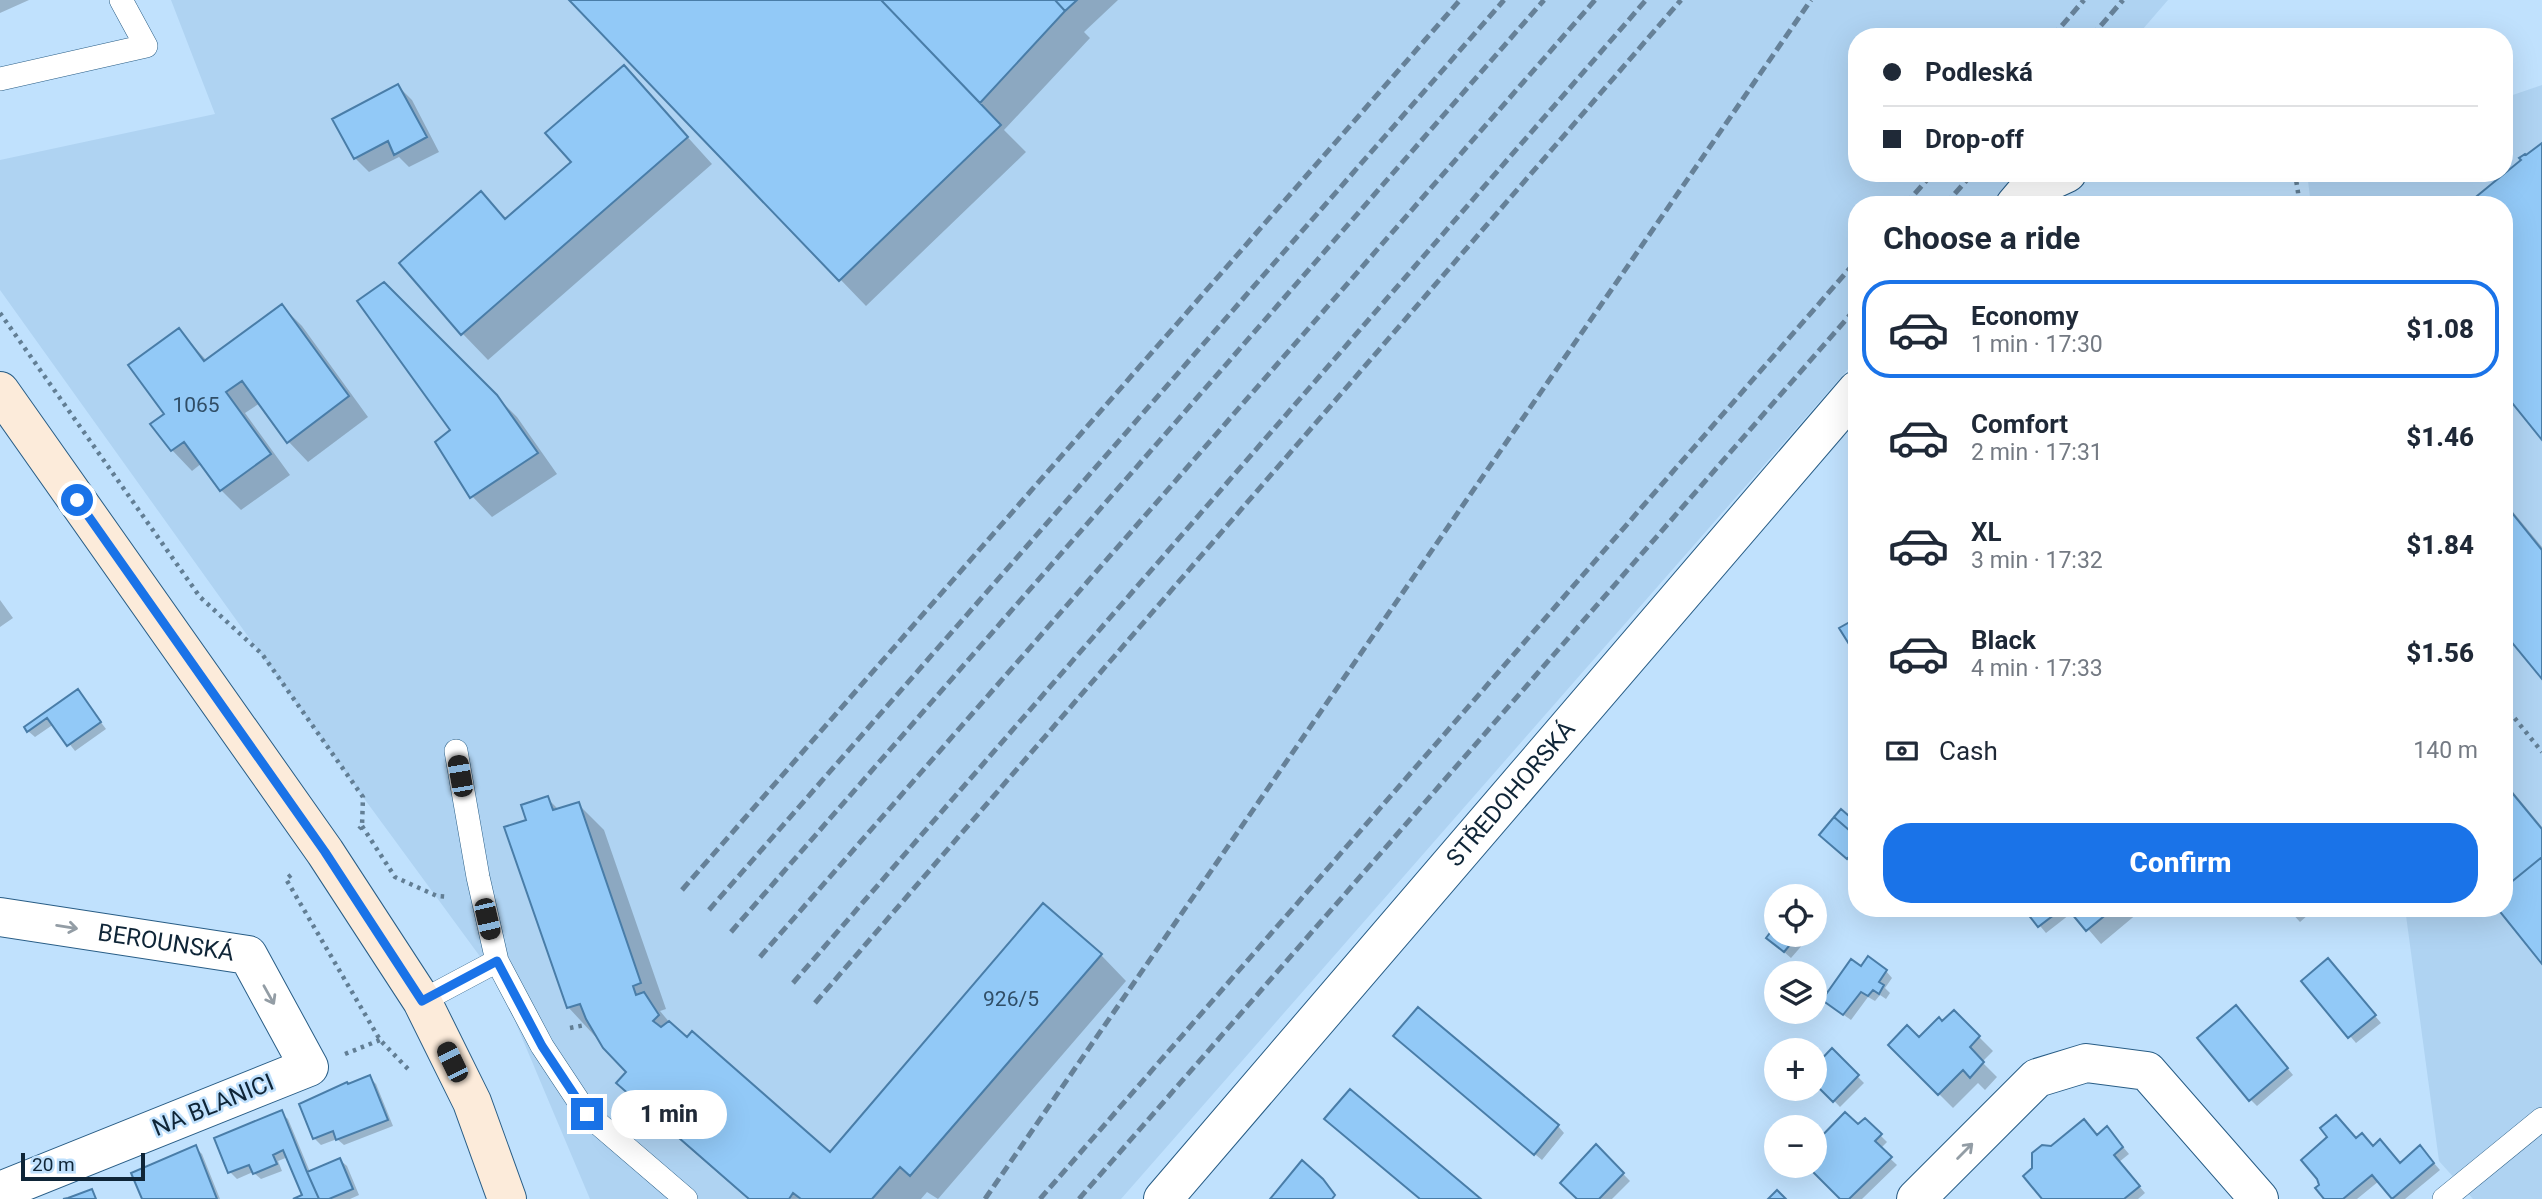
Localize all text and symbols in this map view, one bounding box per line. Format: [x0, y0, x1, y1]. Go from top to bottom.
text: Podleská [1925, 57, 2033, 87]
text: Drop-off [1925, 124, 2024, 154]
text: Choose a ride [1883, 219, 2080, 257]
icon: car [1887, 298, 1950, 361]
text: Economy [1971, 301, 2078, 331]
text: $1.08 [2406, 314, 2474, 344]
text: 1 min · 17:30 [1971, 331, 2103, 358]
house number: 1065 [172, 393, 220, 417]
icon: car [1887, 406, 1950, 469]
text: Comfort [1971, 409, 2068, 439]
text: $1.46 [2406, 422, 2474, 452]
text: 2 min · 17:31 [1971, 439, 2103, 466]
route start [61, 484, 93, 516]
icon: car [1887, 514, 1950, 577]
text: XL [1971, 517, 2002, 547]
text: $1.84 [2406, 530, 2474, 560]
text: 3 min · 17:32 [1971, 547, 2103, 574]
icon: car [1887, 622, 1950, 685]
text: Black [1971, 625, 2036, 655]
text: $1.56 [2406, 638, 2474, 668]
text: 4 min · 17:33 [1971, 655, 2103, 682]
street label: STŘEDOHORSKÁ [1441, 715, 1581, 872]
icon: cash [1883, 732, 1921, 770]
text: Cash [1939, 736, 1998, 766]
text: 140 m [2413, 737, 2478, 764]
car [447, 753, 474, 799]
button: Confirm [1883, 823, 2478, 903]
map controls [1764, 884, 1827, 1178]
button: locate [1764, 884, 1827, 947]
car [473, 896, 502, 942]
street label: BEROUNSKÁ [96, 918, 237, 967]
one-way arrow [56, 921, 78, 934]
button: layers [1764, 961, 1827, 1024]
one-way arrow [263, 984, 277, 1005]
house number: 926/5 [983, 987, 1039, 1011]
button: + [1764, 1038, 1827, 1101]
car [434, 1039, 471, 1085]
street label: NA BLANICI [148, 1068, 278, 1142]
callout: 1 min [612, 1090, 727, 1138]
route end [571, 1098, 603, 1130]
text: 1 min [640, 1101, 698, 1128]
button: − [1764, 1115, 1827, 1178]
one-way arrow [1956, 1142, 1973, 1159]
scale bar [21, 1150, 145, 1182]
text: 20 m [32, 1153, 75, 1176]

